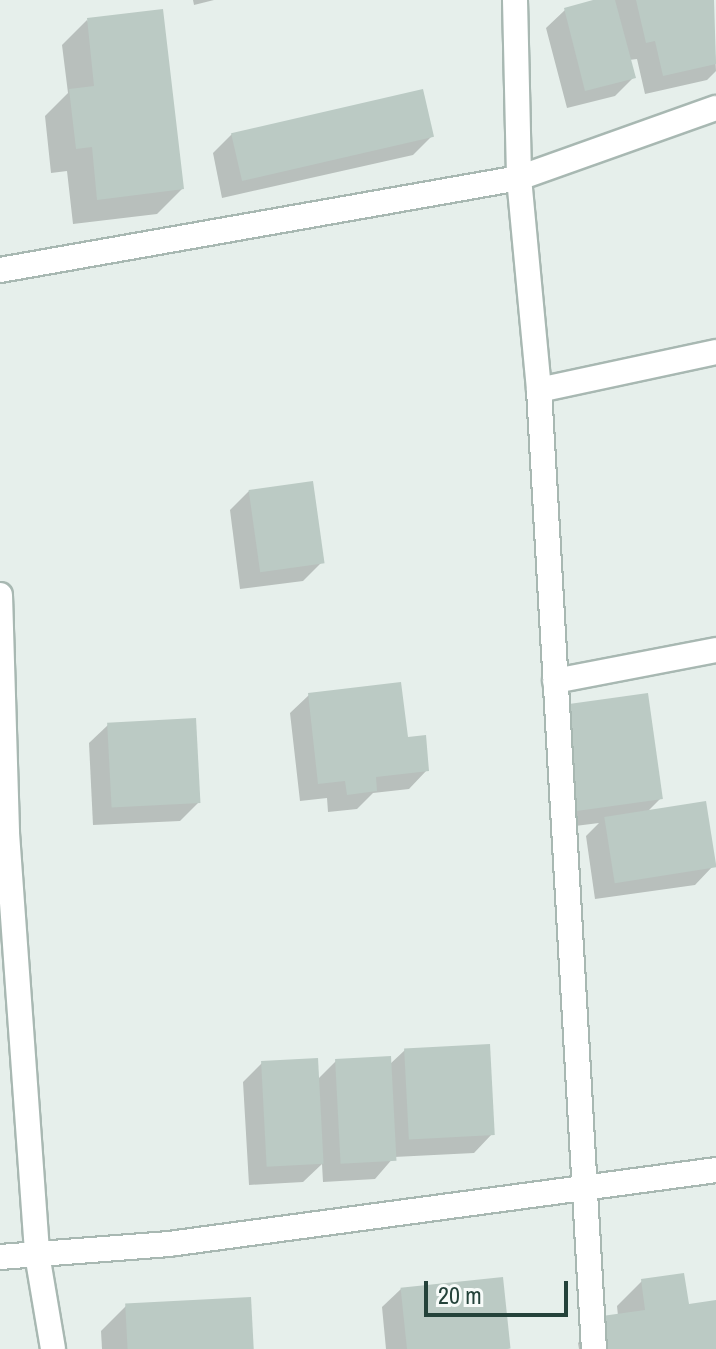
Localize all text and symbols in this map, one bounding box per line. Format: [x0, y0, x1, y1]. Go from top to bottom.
scale bar [428, 1265, 572, 1315]
text: 20 m [438, 1279, 482, 1311]

